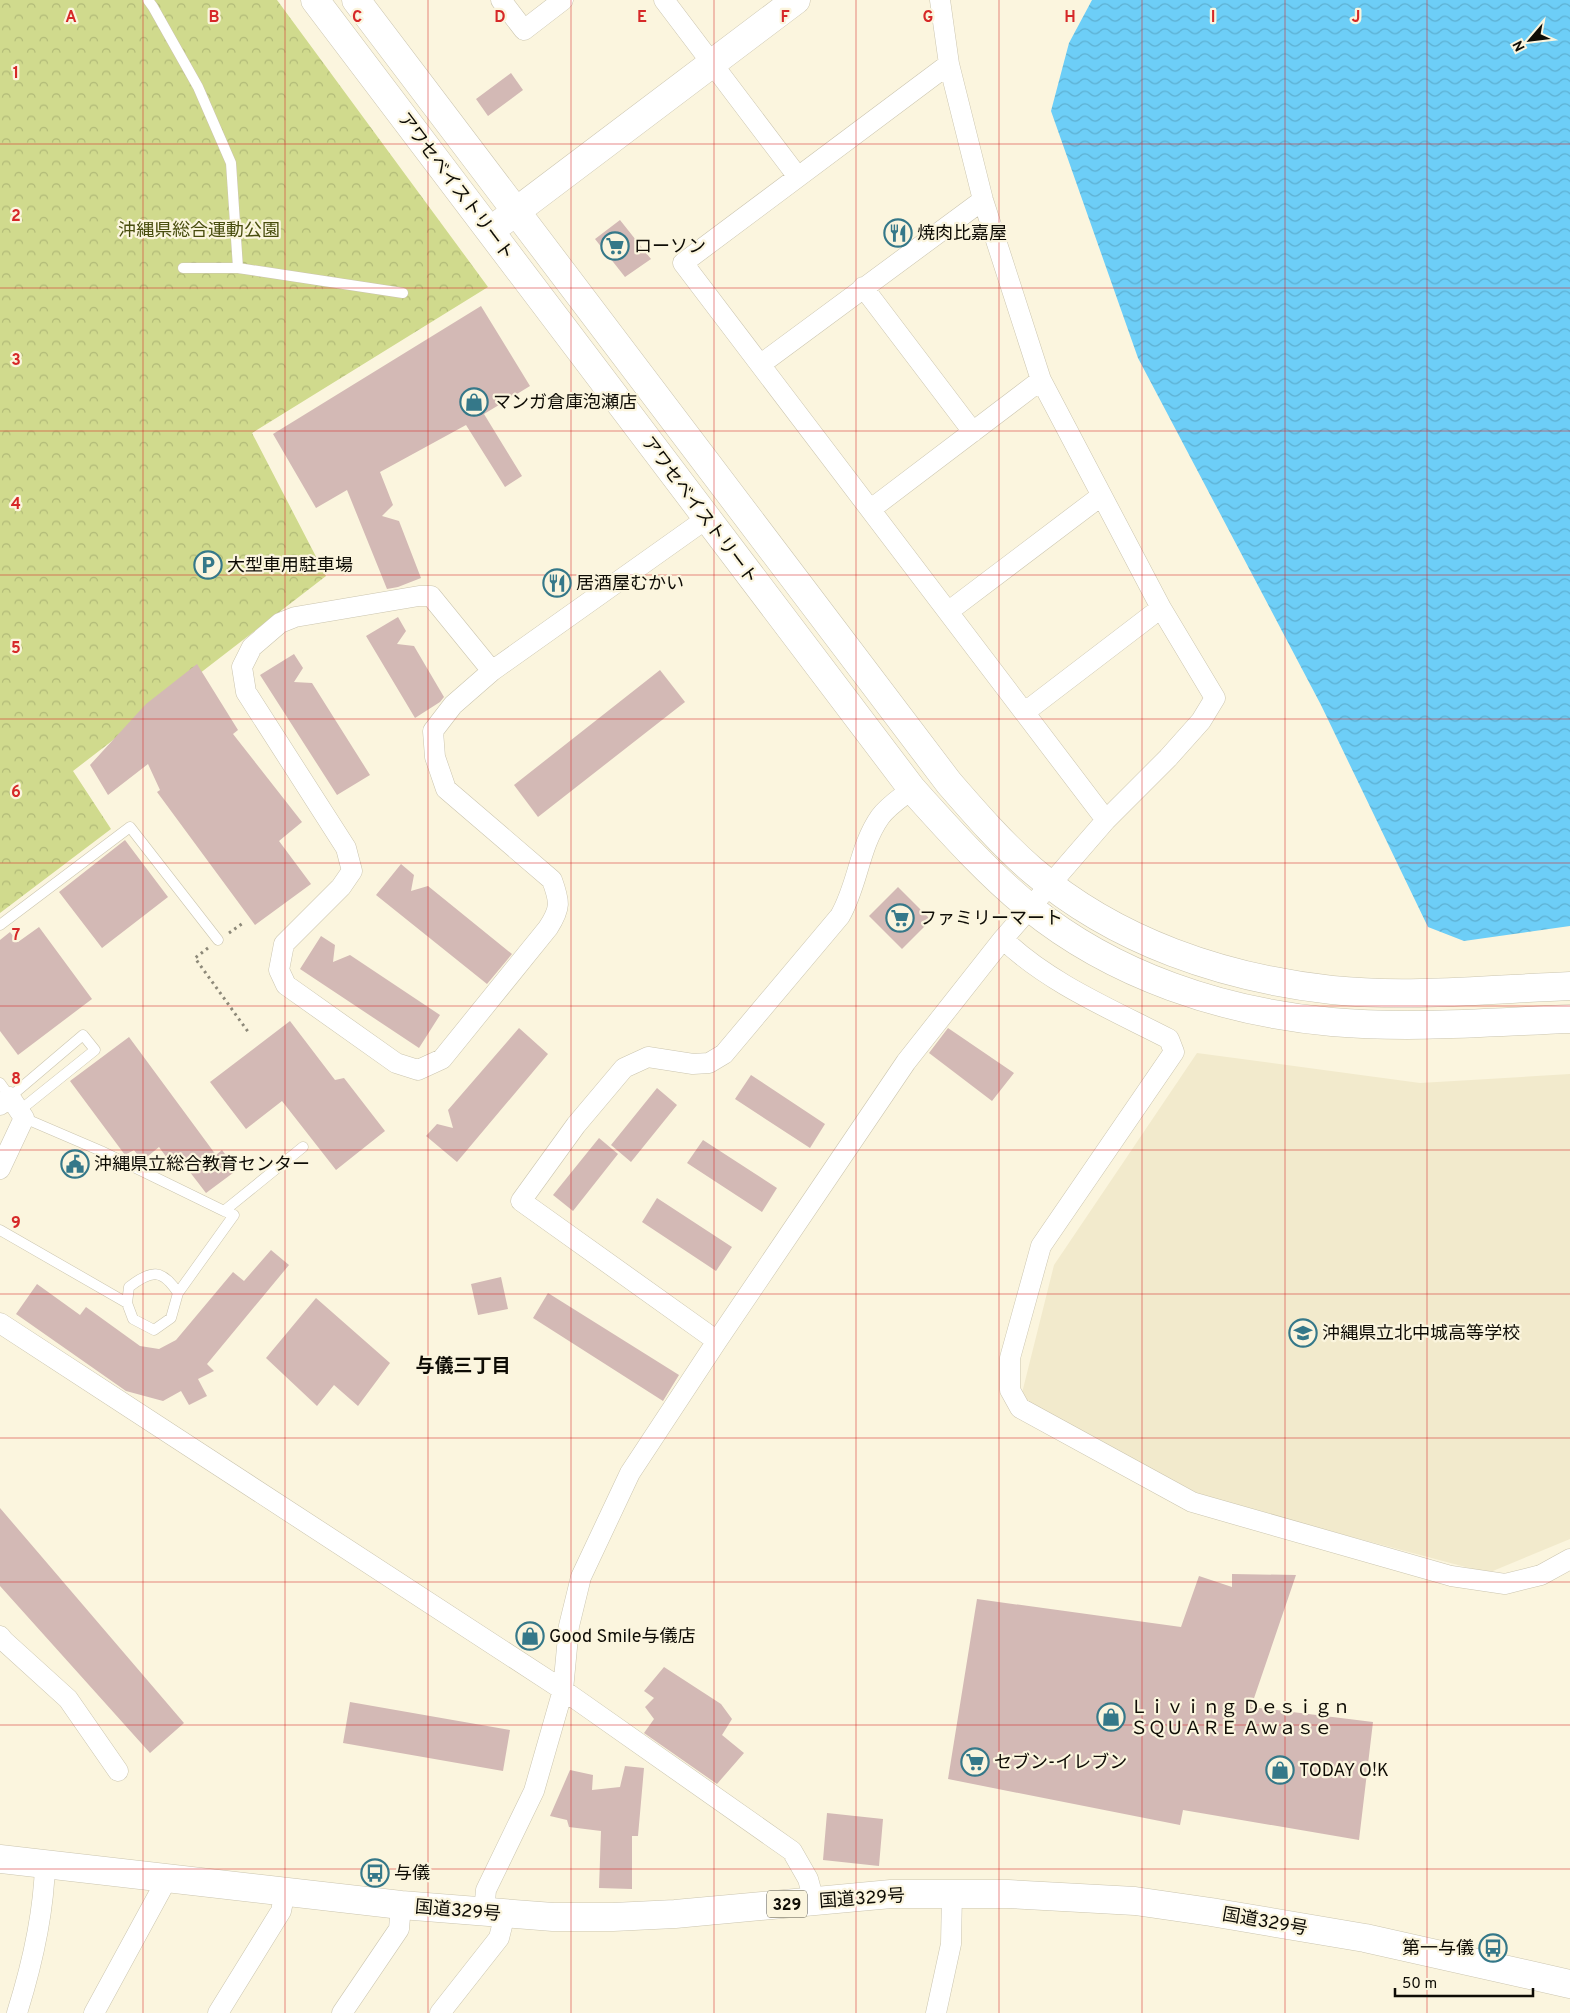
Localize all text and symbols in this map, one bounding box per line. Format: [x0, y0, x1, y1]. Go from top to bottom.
text: A [65, 8, 77, 28]
text: B [208, 8, 220, 28]
text: C [352, 8, 362, 28]
text: D [494, 8, 506, 28]
text: E [637, 8, 647, 28]
text: F [780, 8, 790, 28]
text: G [923, 8, 933, 28]
text: H [1064, 8, 1076, 28]
text: I [1211, 8, 1215, 28]
text: J [1352, 8, 1360, 28]
north arrow [1505, 15, 1555, 65]
text: N [1510, 37, 1530, 54]
text: 1 [13, 64, 19, 84]
street label: アワセベイストリート [392, 108, 518, 265]
text: 2 [11, 207, 21, 227]
restaurant icon: 焼肉比嘉屋 [883, 218, 913, 248]
park label: 沖縄県総合運動公園 [118, 220, 280, 243]
place label: 焼肉比嘉屋 [917, 223, 1007, 246]
supermarket icon: ローソン [600, 231, 630, 261]
place label: ローソン [634, 236, 706, 259]
text: 3 [11, 351, 21, 371]
shop icon: マンガ倉庫泡瀬店 [459, 387, 489, 417]
place label: マンガ倉庫泡瀬店 [493, 392, 637, 415]
street label: アワセベイストリート [636, 432, 762, 589]
text: 4 [11, 495, 21, 515]
parking icon: 大型車用駐車場 [193, 550, 223, 580]
place label: 大型車用駐車場 [227, 555, 353, 578]
restaurant icon: 居酒屋むかい [542, 568, 572, 598]
place label: 居酒屋むかい [576, 573, 684, 596]
text: 5 [11, 639, 21, 659]
text: 6 [11, 783, 21, 803]
supermarket icon: ファミリーマート [885, 903, 915, 933]
place label: ファミリーマート [919, 908, 1063, 931]
text: 7 [12, 926, 20, 946]
text: 8 [11, 1070, 21, 1090]
public building icon: 沖縄県立総合教育センター [60, 1149, 90, 1179]
place label: 沖縄県立総合教育センター [94, 1154, 310, 1177]
text: 9 [11, 1214, 21, 1234]
school or university icon: 沖縄県立北中城高等学校 [1288, 1318, 1318, 1348]
place label: 沖縄県立北中城高等学校 [1322, 1323, 1520, 1346]
district label: 与儀三丁目 [415, 1355, 511, 1379]
shop icon: Good Smile与儀店 [515, 1621, 545, 1651]
place label: Good Smile与儀店 [549, 1626, 695, 1649]
place label: Ｌｉｖｉｎｇ Ｄｅｓｉｇｎ ＳＱＵＡＲＥ Ａｗａｓｅ [1130, 1697, 1350, 1741]
shop icon: Ｌｉｖｉｎｇ Ｄｅｓｉｇｎ ＳＱＵＡＲＥ Ａｗａｓｅ [1096, 1702, 1126, 1732]
supermarket icon: セブン-イレブン [960, 1747, 990, 1777]
place label: セブン-イレブン [994, 1752, 1127, 1775]
shop icon: TODAY O!K [1265, 1755, 1295, 1785]
place label: TODAY O!K [1299, 1760, 1389, 1783]
bus stop icon: 与儀 [360, 1858, 390, 1888]
place label: 与儀 [394, 1863, 430, 1886]
street label: 国道329号 [818, 1885, 906, 1914]
road number: 329 [767, 1890, 807, 1918]
street label: 国道329号 [414, 1896, 502, 1927]
street label: 国道329号 [1220, 1904, 1309, 1941]
bus stop icon: 第一与儀 [1478, 1933, 1508, 1963]
place label: 第一与儀 [1402, 1938, 1474, 1961]
scale bar [1395, 1966, 1532, 1998]
text: 50 m [1402, 1975, 1437, 1994]

